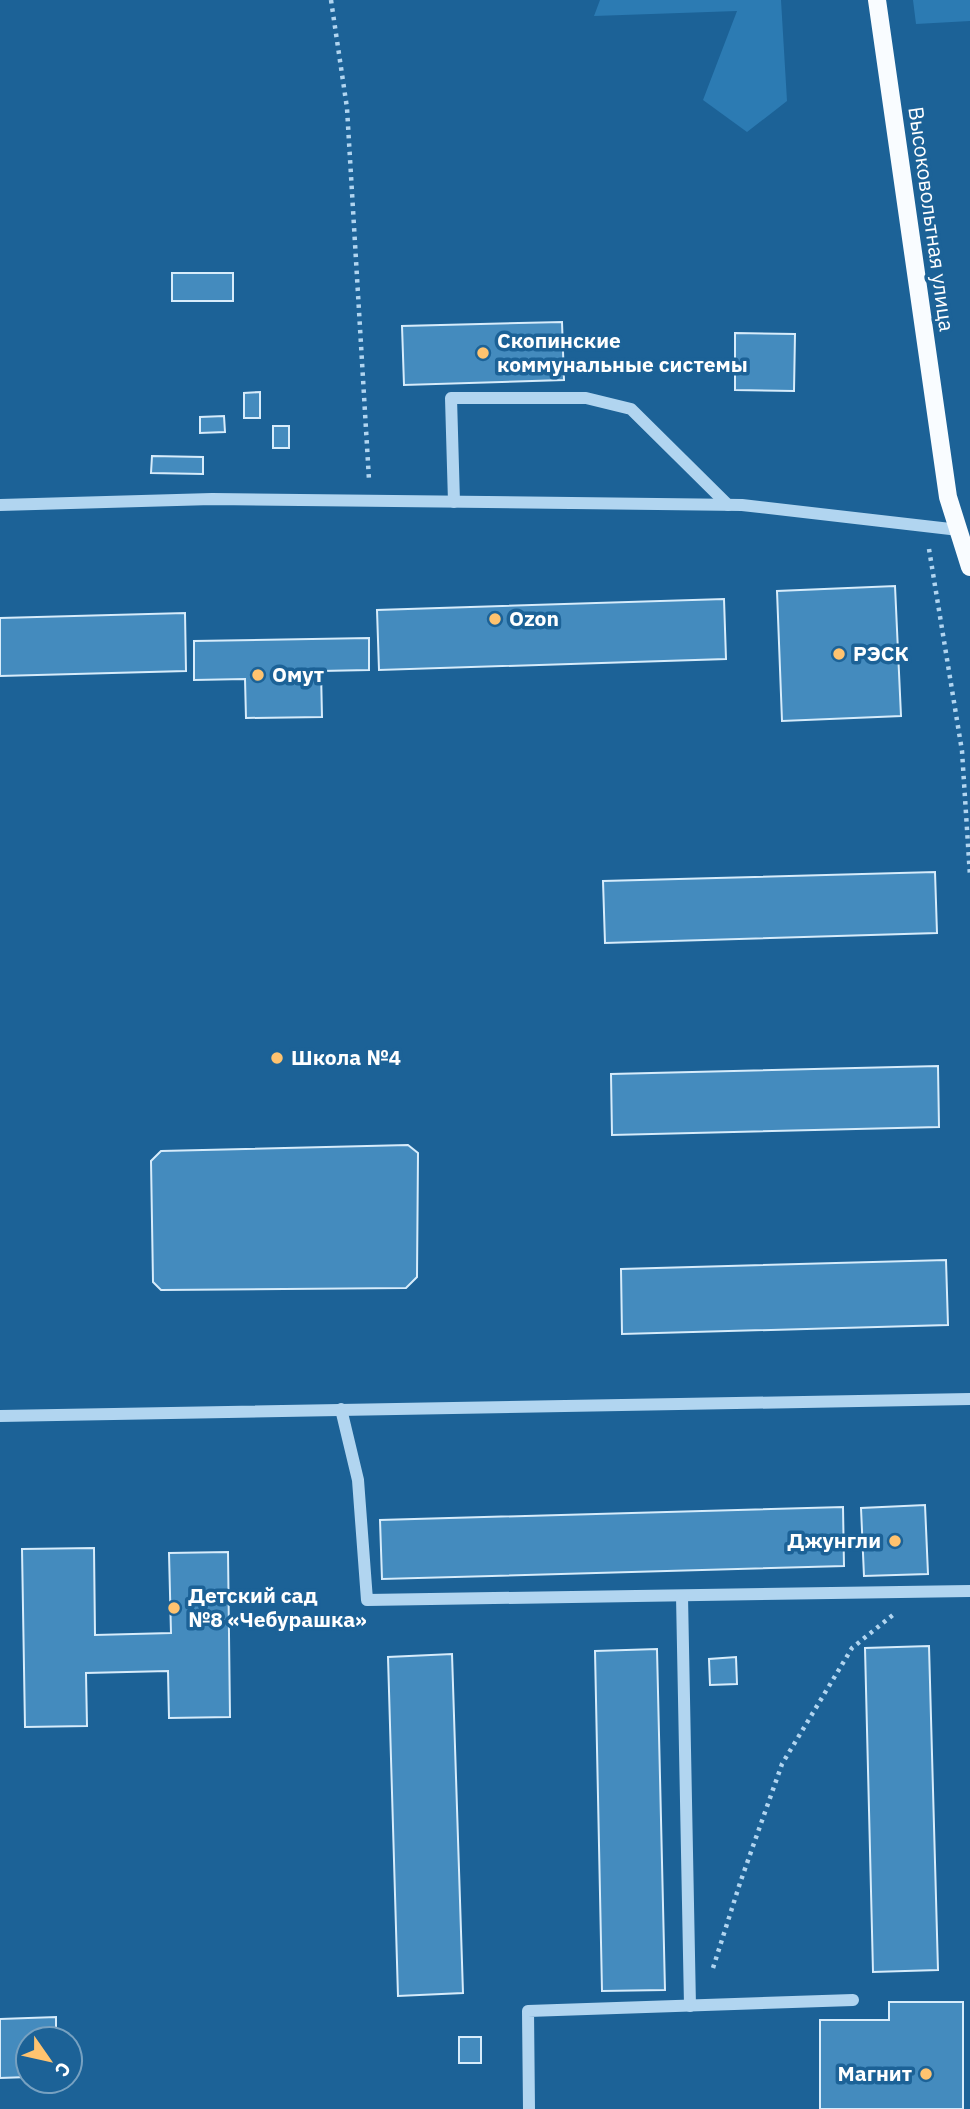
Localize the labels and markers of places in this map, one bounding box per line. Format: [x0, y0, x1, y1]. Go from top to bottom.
place label: Скопинские коммунальные системы [497, 326, 748, 378]
marker: Скопинские коммунальные системы [475, 345, 491, 361]
place label: Ozon [509, 604, 559, 632]
marker: Ozon [487, 611, 503, 627]
place label: РЭСК [853, 639, 909, 667]
marker: РЭСК [831, 646, 847, 662]
place label: Омут [272, 660, 324, 688]
marker: Омут [250, 667, 266, 683]
place label: Школа №4 [291, 1043, 401, 1071]
marker: Школа №4 [269, 1050, 285, 1066]
place label: Джунгли [787, 1526, 881, 1554]
marker: Джунгли [887, 1533, 903, 1549]
place label: Детский сад №8 «Чебурашка» [188, 1581, 367, 1633]
marker: Детский сад №8 «Чебурашка» [166, 1600, 182, 1616]
place label: Магнит [837, 2059, 912, 2087]
marker: Магнит [918, 2066, 934, 2082]

